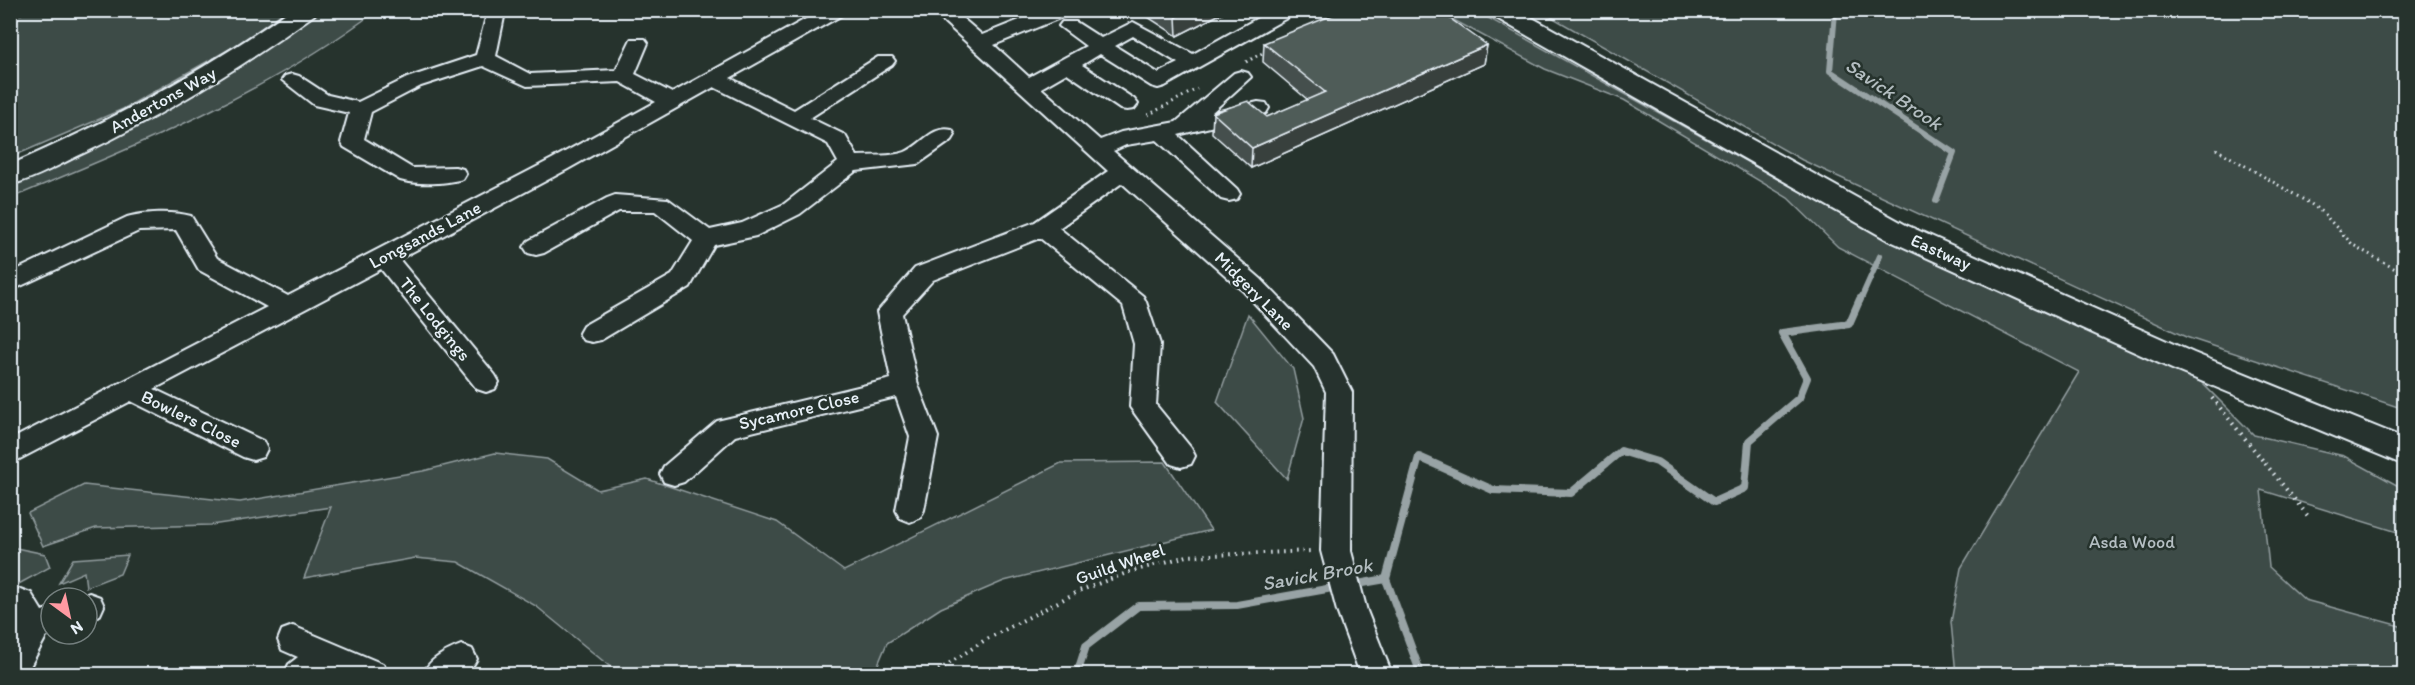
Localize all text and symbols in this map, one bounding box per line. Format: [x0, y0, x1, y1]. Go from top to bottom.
water label: Savick Brook [1841, 53, 1948, 136]
street label: Andertons Way [106, 62, 220, 138]
street label: Longsands Lane [365, 196, 485, 274]
street label: Eastway [1907, 229, 1975, 275]
street label: Midgery Lane [1210, 247, 1298, 335]
street label: The Lodgings [395, 273, 475, 365]
street label: Bowlers Close [137, 385, 245, 453]
street label: Sycamore Close [737, 385, 861, 435]
park label: Asda Wood [2089, 531, 2175, 553]
street label: Guild Wheel [1072, 538, 1168, 590]
water label: Savick Brook [1260, 552, 1376, 595]
north arrow [39, 586, 99, 646]
text: N [67, 617, 87, 639]

